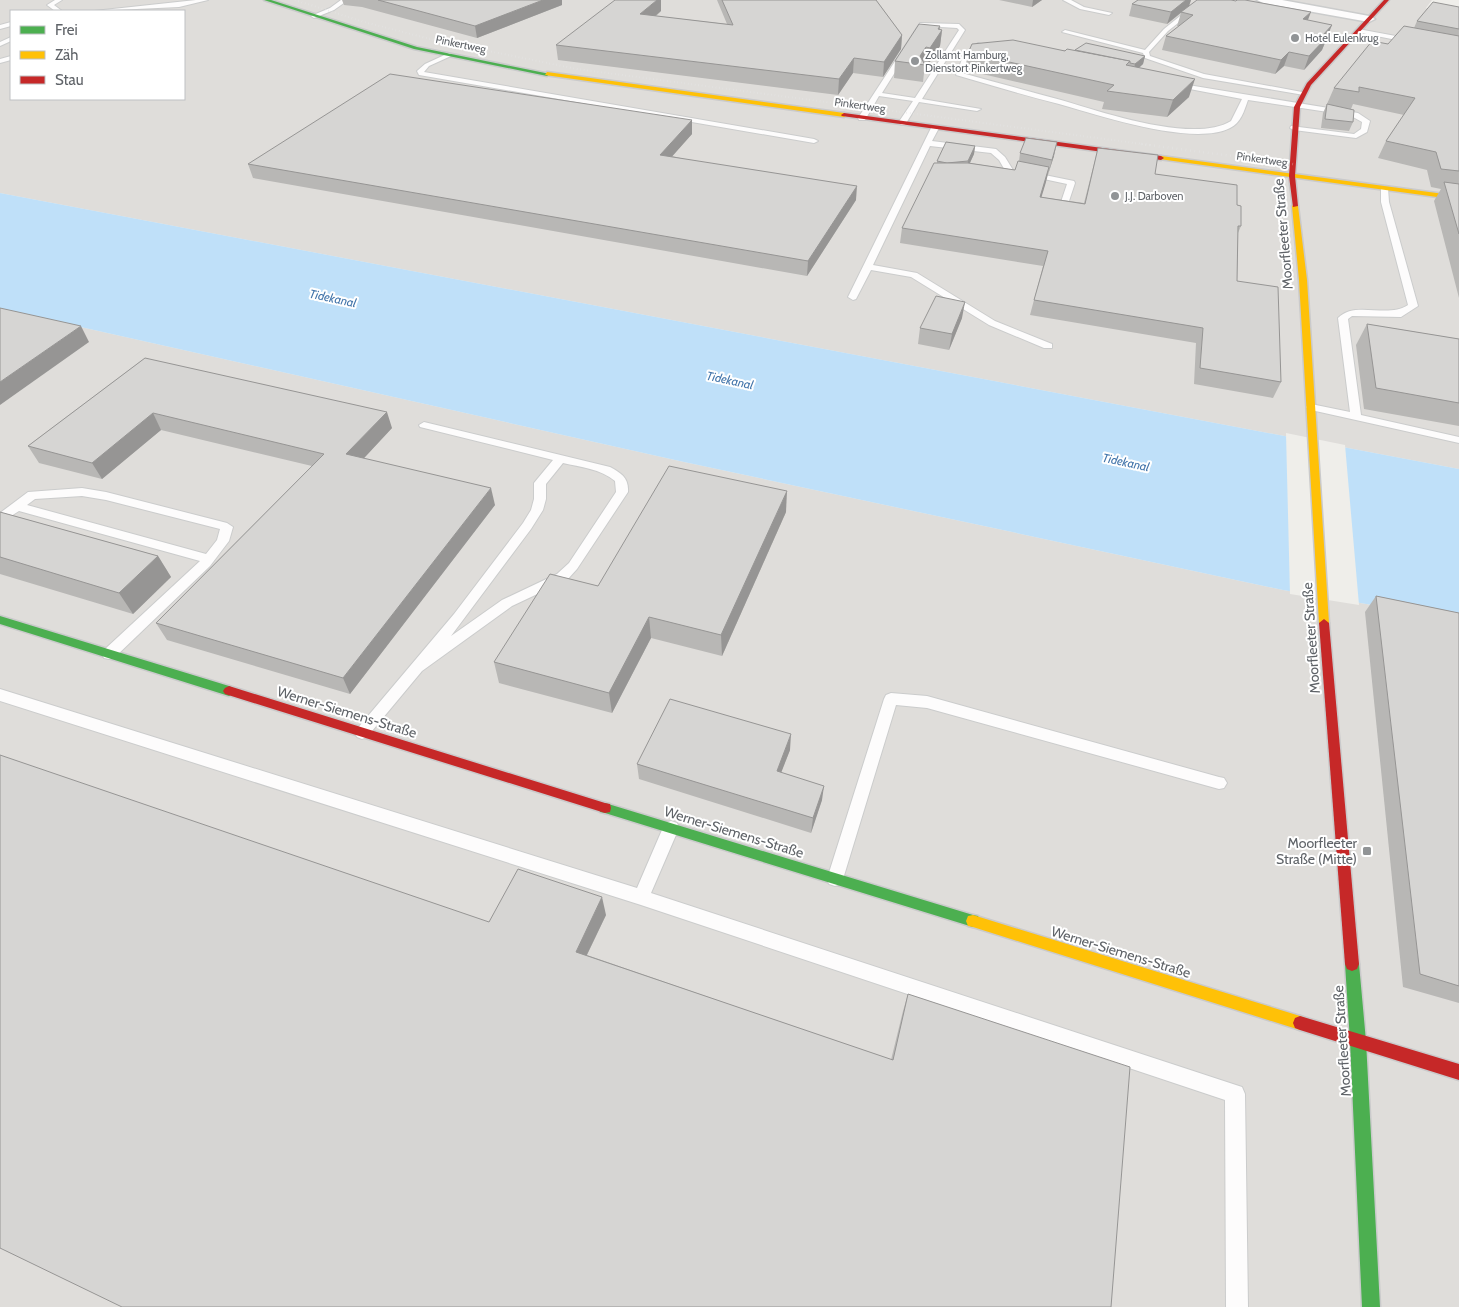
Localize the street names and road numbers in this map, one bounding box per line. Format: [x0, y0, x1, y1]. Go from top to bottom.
street label: Pinkertweg [434, 32, 488, 56]
street label: Pinkertweg [834, 95, 887, 116]
street label: Pinkertweg [1236, 149, 1289, 170]
street label: Moorfleeter Straße [1269, 178, 1297, 290]
street label: Moorfleeter Straße [1298, 582, 1324, 694]
street label: Werner-Siemens-Straße [275, 682, 419, 742]
street label: Werner-Siemens-Straße [662, 802, 806, 862]
street label: Werner-Siemens-Straße [1049, 922, 1193, 982]
street label: Moorfleeter Straße [1329, 985, 1355, 1097]

